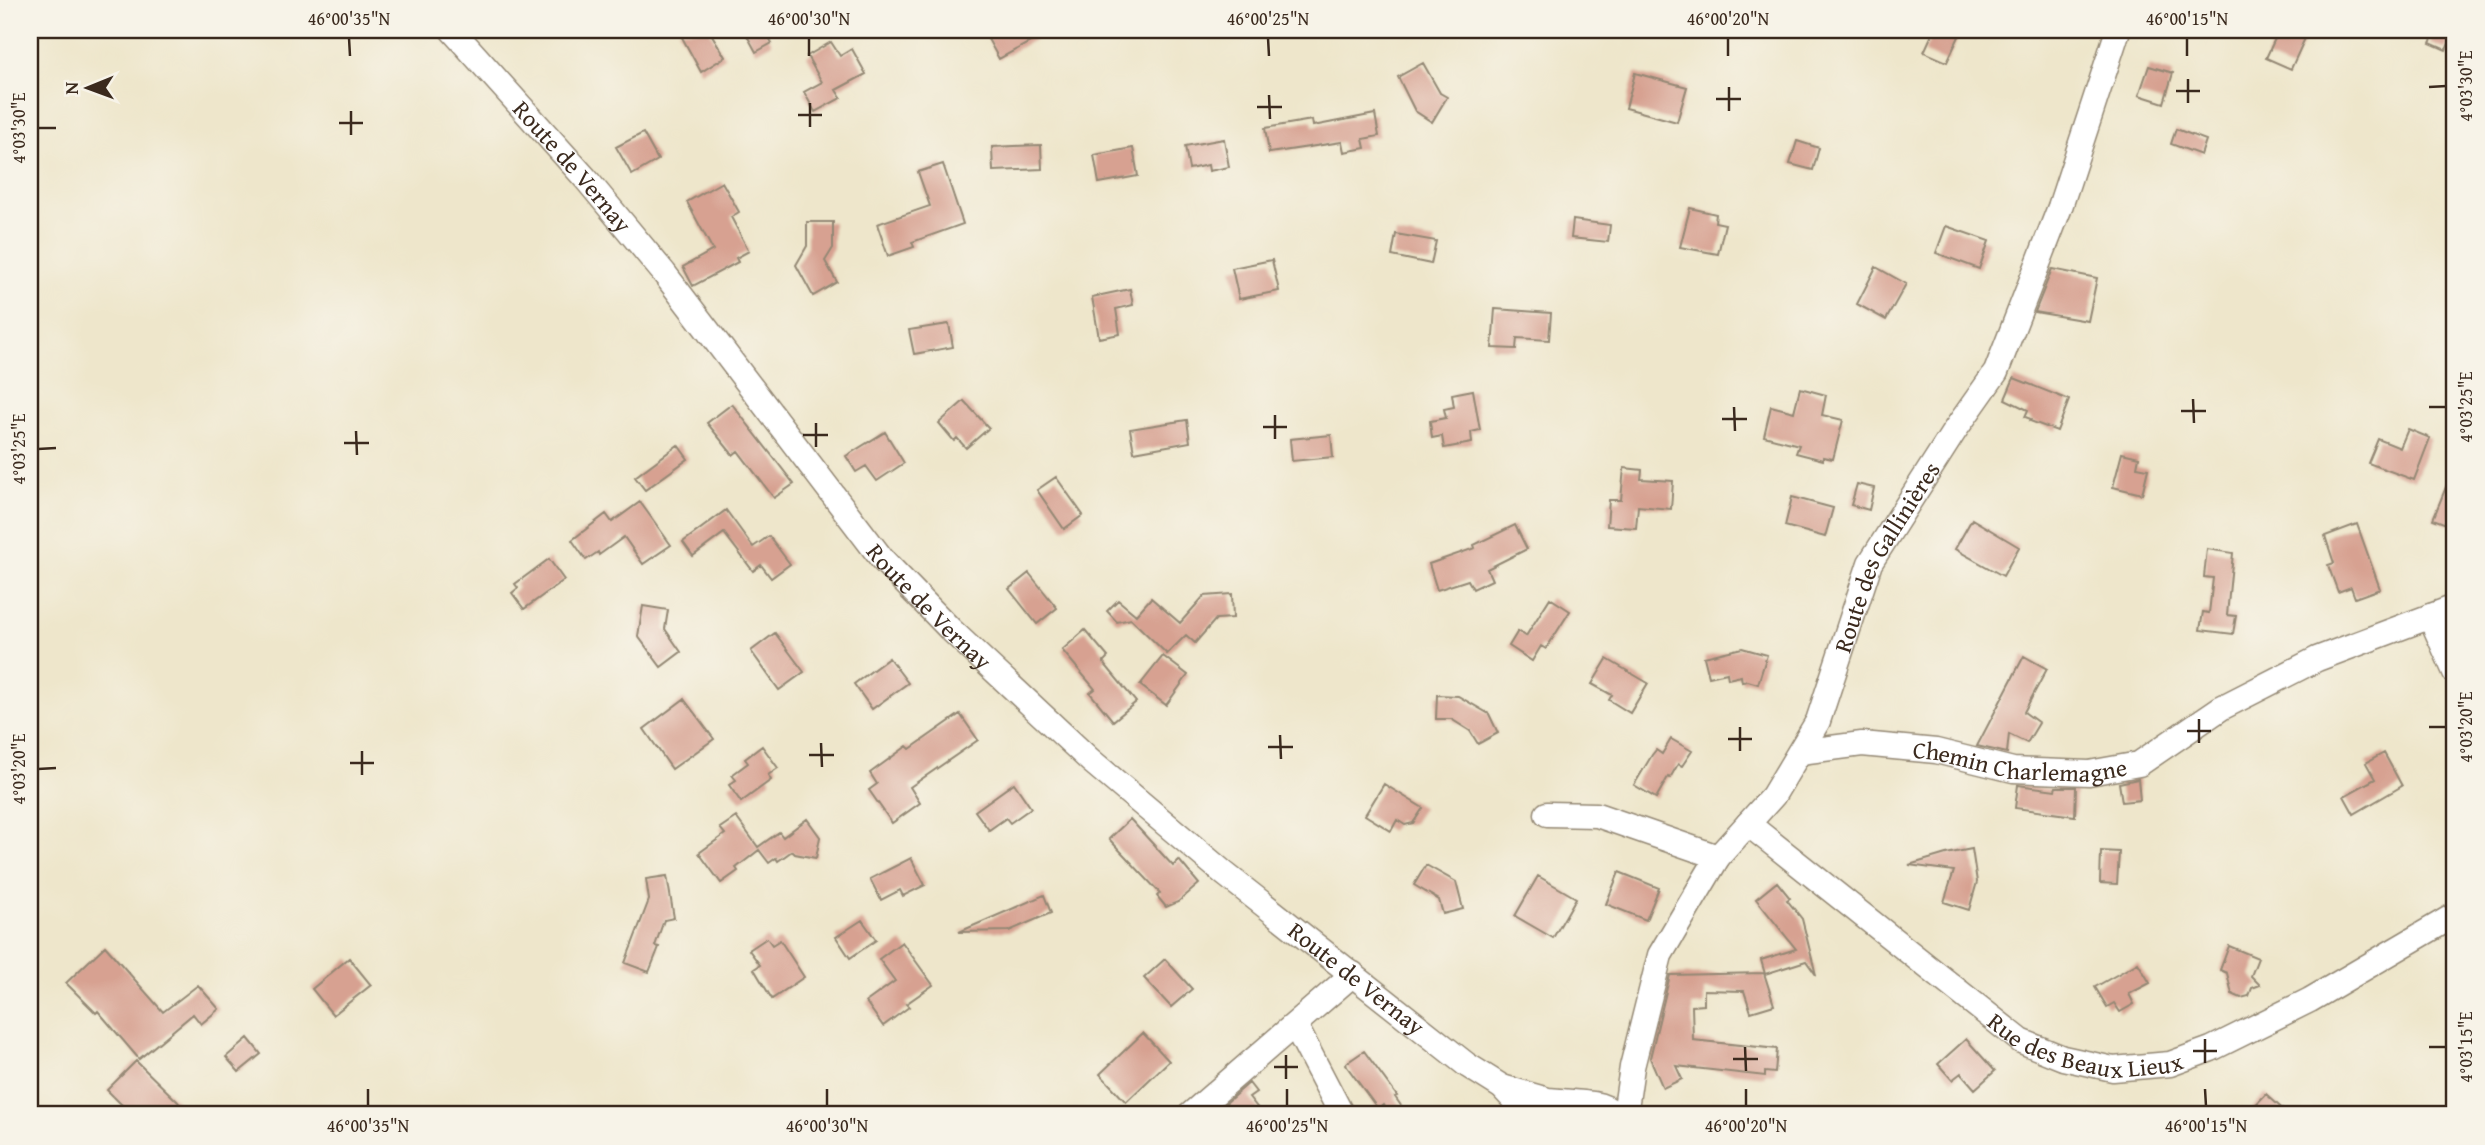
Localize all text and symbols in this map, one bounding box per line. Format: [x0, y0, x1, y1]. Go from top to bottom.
text: 46°00'35"N [308, 5, 391, 32]
text: 46°00'30"N [768, 5, 851, 32]
text: 46°00'25"N [1227, 5, 1310, 32]
text: 46°00'20"N [1687, 5, 1770, 32]
text: 46°00'15"N [2146, 5, 2229, 32]
text: 4°03'30"E [2452, 50, 2479, 122]
north arrow [52, 52, 122, 122]
text: N [57, 81, 85, 95]
text: 4°03'30"E [5, 92, 32, 164]
street label: Route de Vernay [505, 92, 641, 240]
text: 4°03'25"E [2452, 371, 2479, 443]
text: 4°03'25"E [5, 413, 32, 485]
street label: Route des Gallinières [1824, 455, 1948, 657]
street label: Route de Vernay [858, 536, 1000, 677]
text: 4°03'20"E [2452, 691, 2479, 763]
street label: Chemin Charlemagne [1911, 731, 2129, 791]
text: 4°03'20"E [5, 733, 32, 805]
street label: Route de Vernay [1281, 913, 1433, 1043]
street label: Rue des Beaux Lieux [1981, 1004, 2188, 1087]
text: 4°03'15"E [2452, 1011, 2479, 1083]
text: 46°00'35"N [327, 1112, 410, 1139]
text: 46°00'30"N [786, 1112, 869, 1139]
text: 46°00'25"N [1246, 1112, 1329, 1139]
text: 46°00'20"N [1705, 1112, 1788, 1139]
text: 46°00'15"N [2165, 1112, 2248, 1139]

